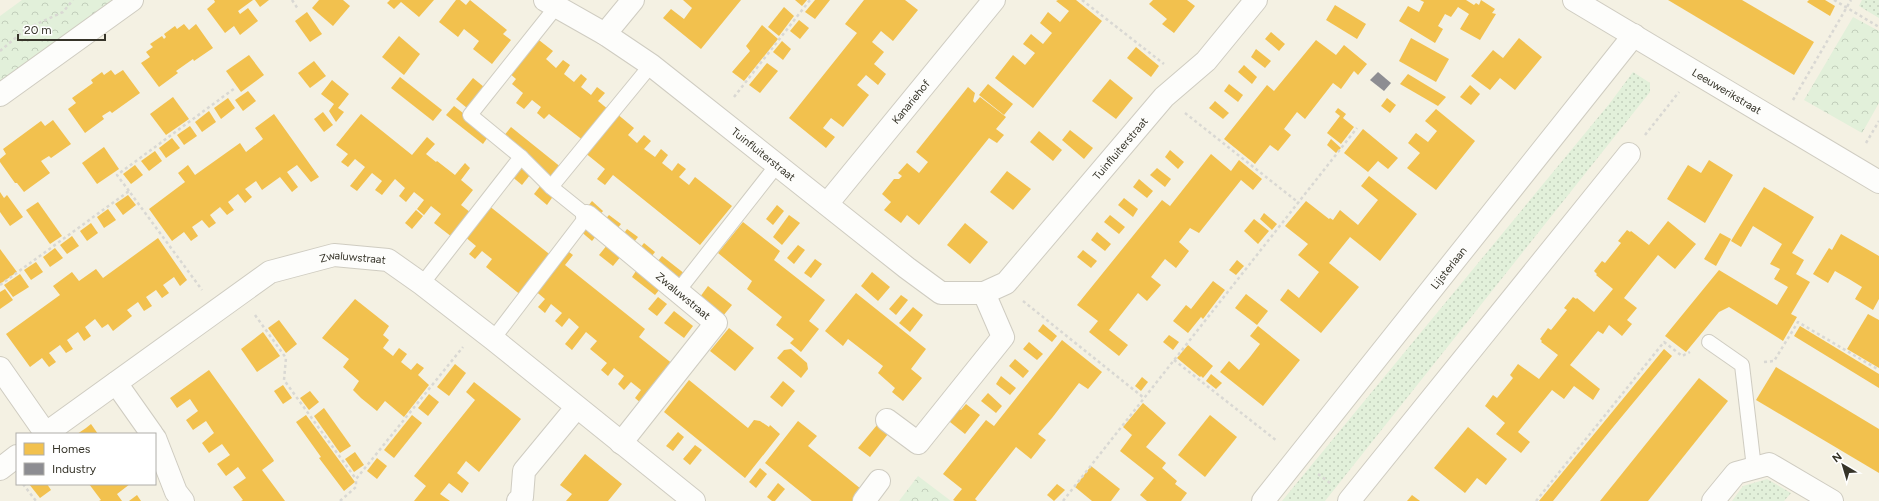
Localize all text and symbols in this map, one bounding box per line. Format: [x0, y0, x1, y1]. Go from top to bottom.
scale bar [18, 16, 105, 42]
text: 20 m [24, 23, 52, 37]
street label: Leeuwerikstraat [1690, 66, 1764, 117]
street label: Kanariehof [889, 77, 933, 126]
street label: Tuinfluiterstraat [1090, 115, 1150, 182]
street label: Tuinfluiterstraat [729, 125, 798, 184]
street label: Lijsterlaan [1428, 244, 1469, 292]
street label: Zwaluwstraat [318, 248, 386, 266]
street label: Zwaluwstraat [653, 269, 713, 322]
legend [16, 433, 156, 485]
text: Homes [52, 442, 91, 456]
north arrow [1823, 445, 1863, 485]
text: N [1830, 450, 1845, 465]
text: Industry [52, 462, 97, 476]

